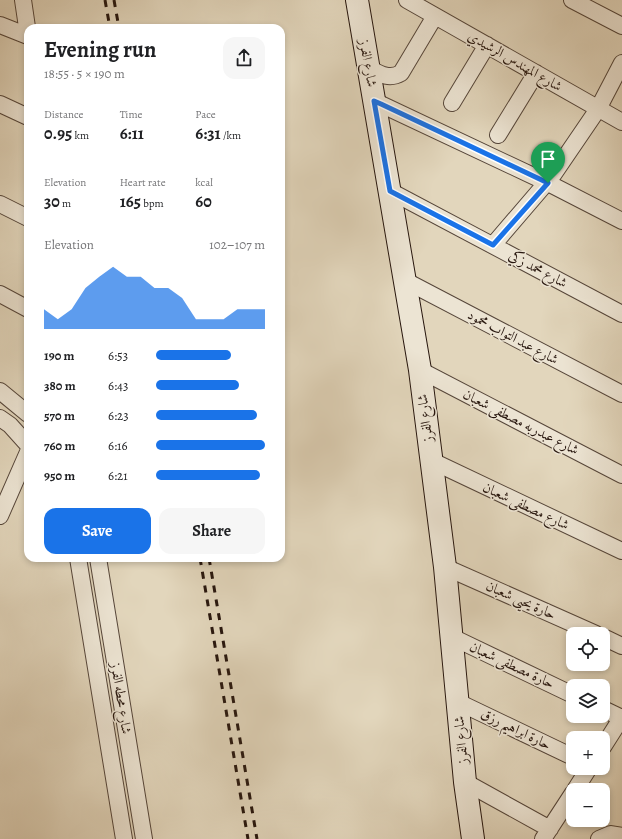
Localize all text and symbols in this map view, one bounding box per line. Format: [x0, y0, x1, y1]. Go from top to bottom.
street label: شارع المهندس الرشيدي [463, 26, 566, 97]
text: Evening run [44, 35, 156, 65]
street label: شارع الفرز [352, 36, 382, 89]
button: share [223, 37, 265, 79]
text: 18:55 · 5 × 190 m [44, 65, 125, 82]
text: Distance [44, 107, 83, 122]
text: Time [120, 107, 143, 122]
text: Pace [195, 107, 216, 122]
text: 0.95 [44, 122, 72, 145]
text: 6:11 [120, 122, 144, 145]
text: 6:31 [195, 122, 221, 145]
text: km [72, 128, 89, 143]
text: /km [221, 128, 241, 143]
pin [531, 142, 565, 183]
icon: arrive [537, 148, 559, 170]
text: Elevation [44, 175, 86, 190]
text: Heart rate [120, 175, 166, 190]
text: kcal [195, 175, 213, 190]
text: 30 [44, 190, 60, 213]
text: 165 [120, 190, 141, 213]
text: 60 [195, 190, 212, 213]
text: m [60, 196, 71, 211]
text: bpm [141, 196, 164, 211]
text: Elevation [44, 236, 94, 253]
text: 102–107 m [209, 236, 265, 253]
street label: شارع محمد زكي [504, 246, 571, 294]
street label: شارع عبد التواب محمود [463, 305, 562, 371]
text: 190 m [44, 347, 74, 364]
text: 6:53 [108, 347, 128, 364]
text: 380 m [44, 377, 76, 394]
text: 6:43 [108, 377, 128, 394]
street label: شارع عبدربه مصطفى شعبان [459, 385, 582, 461]
street label: شارع الفرز [413, 393, 440, 445]
text: 570 m [44, 407, 75, 424]
text: 6:23 [108, 407, 129, 424]
text: 760 m [44, 437, 75, 454]
text: 6:16 [108, 437, 128, 454]
text: 950 m [44, 467, 75, 484]
text: 6:21 [108, 467, 128, 484]
street label: شارع مصطفى شعبان [479, 478, 572, 536]
button: Save [44, 508, 151, 554]
button: Share [159, 508, 265, 554]
street label: حارة يحيى شعبان [482, 576, 559, 626]
map controls [566, 627, 610, 827]
button: locate [566, 627, 610, 671]
street label: حارة مصطفى شعبان [466, 637, 558, 694]
street label: شارع محطه الفرز [104, 659, 136, 736]
button: layers [566, 679, 610, 723]
street label: حارة ابراهيم رزق [476, 704, 554, 758]
street label: شارع الفرز [449, 715, 475, 767]
button: + [566, 731, 610, 775]
button: − [566, 783, 610, 827]

